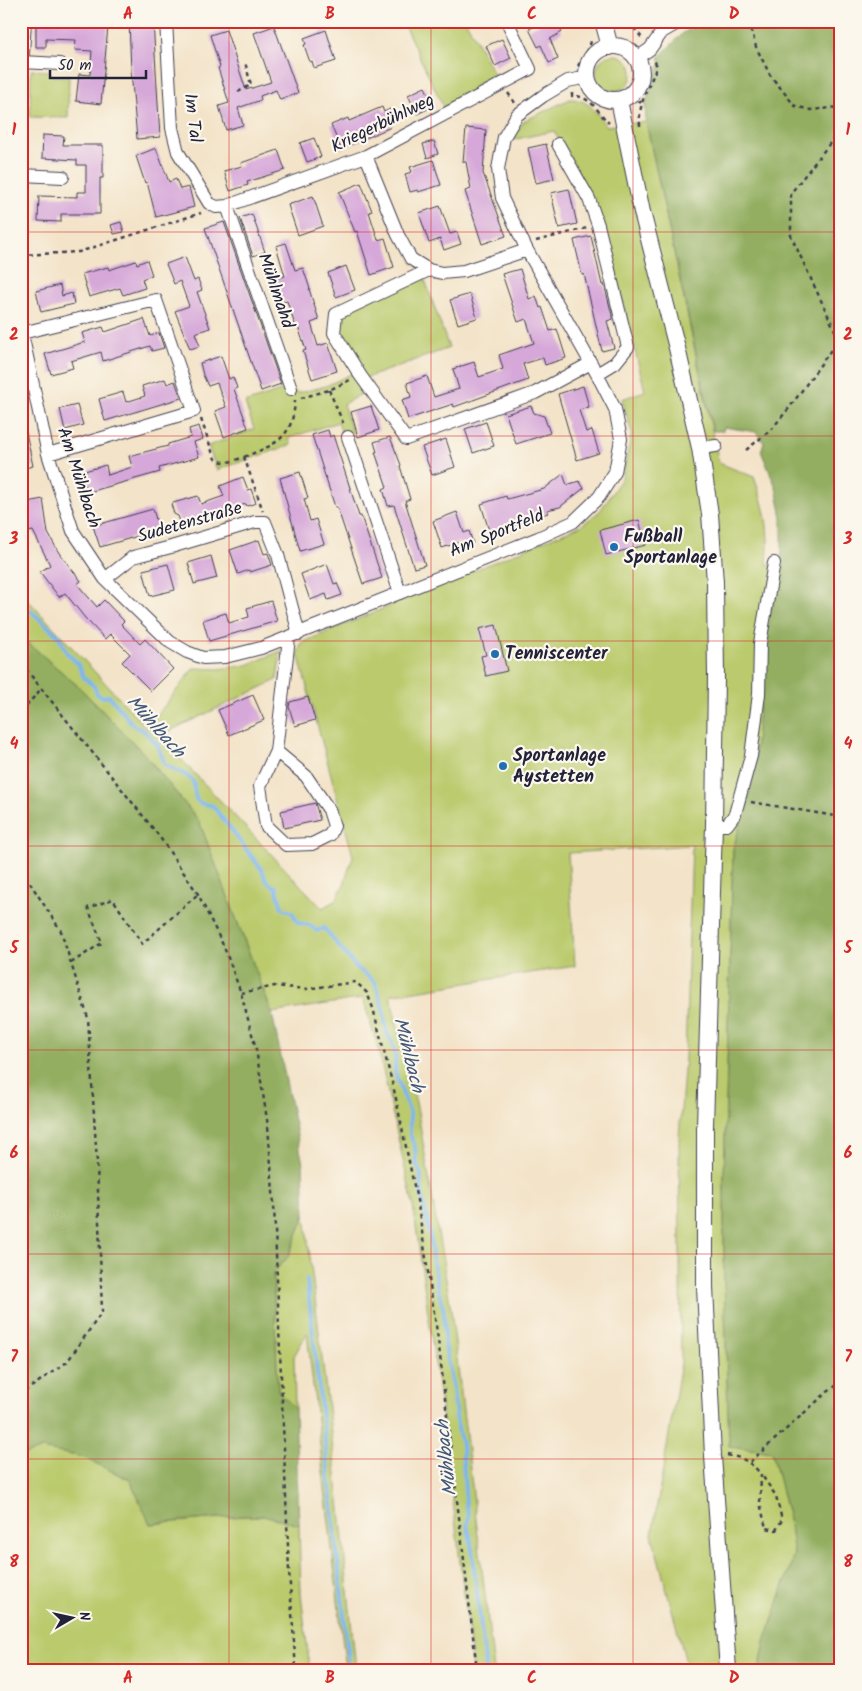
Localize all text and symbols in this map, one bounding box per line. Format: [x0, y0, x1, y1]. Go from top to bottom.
text: A [123, 2, 133, 27]
text: B [325, 2, 335, 27]
text: C [527, 2, 537, 27]
text: D [729, 2, 740, 27]
scale bar [50, 48, 146, 80]
text: 50 m [58, 54, 92, 78]
street label: Kriegerbühlweg [326, 86, 440, 162]
street label: Im Tal [175, 92, 209, 145]
text: 1 [12, 118, 17, 143]
text: 1 [846, 118, 851, 143]
street label: Mühlmahd [249, 249, 302, 334]
text: 2 [9, 323, 19, 348]
text: 2 [843, 323, 853, 348]
street label: Am Mühlbach [48, 424, 108, 532]
street label: Sudetenstraße [134, 494, 246, 552]
street label: Am Sportfeld [445, 501, 550, 566]
place label: Fußball Sportanlage [624, 523, 717, 573]
text: 3 [9, 527, 19, 552]
text: 3 [843, 527, 853, 552]
marker: Fußball Sportanlage [608, 541, 620, 553]
place label: Tenniscenter [505, 640, 609, 669]
marker: Tenniscenter [489, 648, 501, 660]
water label: Mühlbach [118, 689, 193, 767]
text: 4 [10, 732, 19, 757]
text: 4 [844, 732, 853, 757]
place label: Sportanlage Aystetten [513, 742, 606, 792]
marker: Sportanlage Aystetten [497, 760, 509, 772]
text: 5 [9, 936, 20, 961]
text: 5 [843, 936, 854, 961]
water label: Mühlbach [384, 1014, 432, 1097]
text: 6 [10, 1141, 19, 1166]
text: 6 [844, 1141, 853, 1166]
text: 7 [10, 1345, 18, 1370]
text: 7 [844, 1345, 852, 1370]
water label: Mühlbach [428, 1417, 466, 1498]
text: 8 [9, 1550, 19, 1575]
text: 8 [843, 1550, 853, 1575]
north arrow [48, 1594, 98, 1644]
text: N [72, 1610, 95, 1622]
text: A [123, 1666, 133, 1691]
text: B [325, 1666, 335, 1691]
text: C [527, 1666, 537, 1691]
text: D [729, 1666, 740, 1691]

